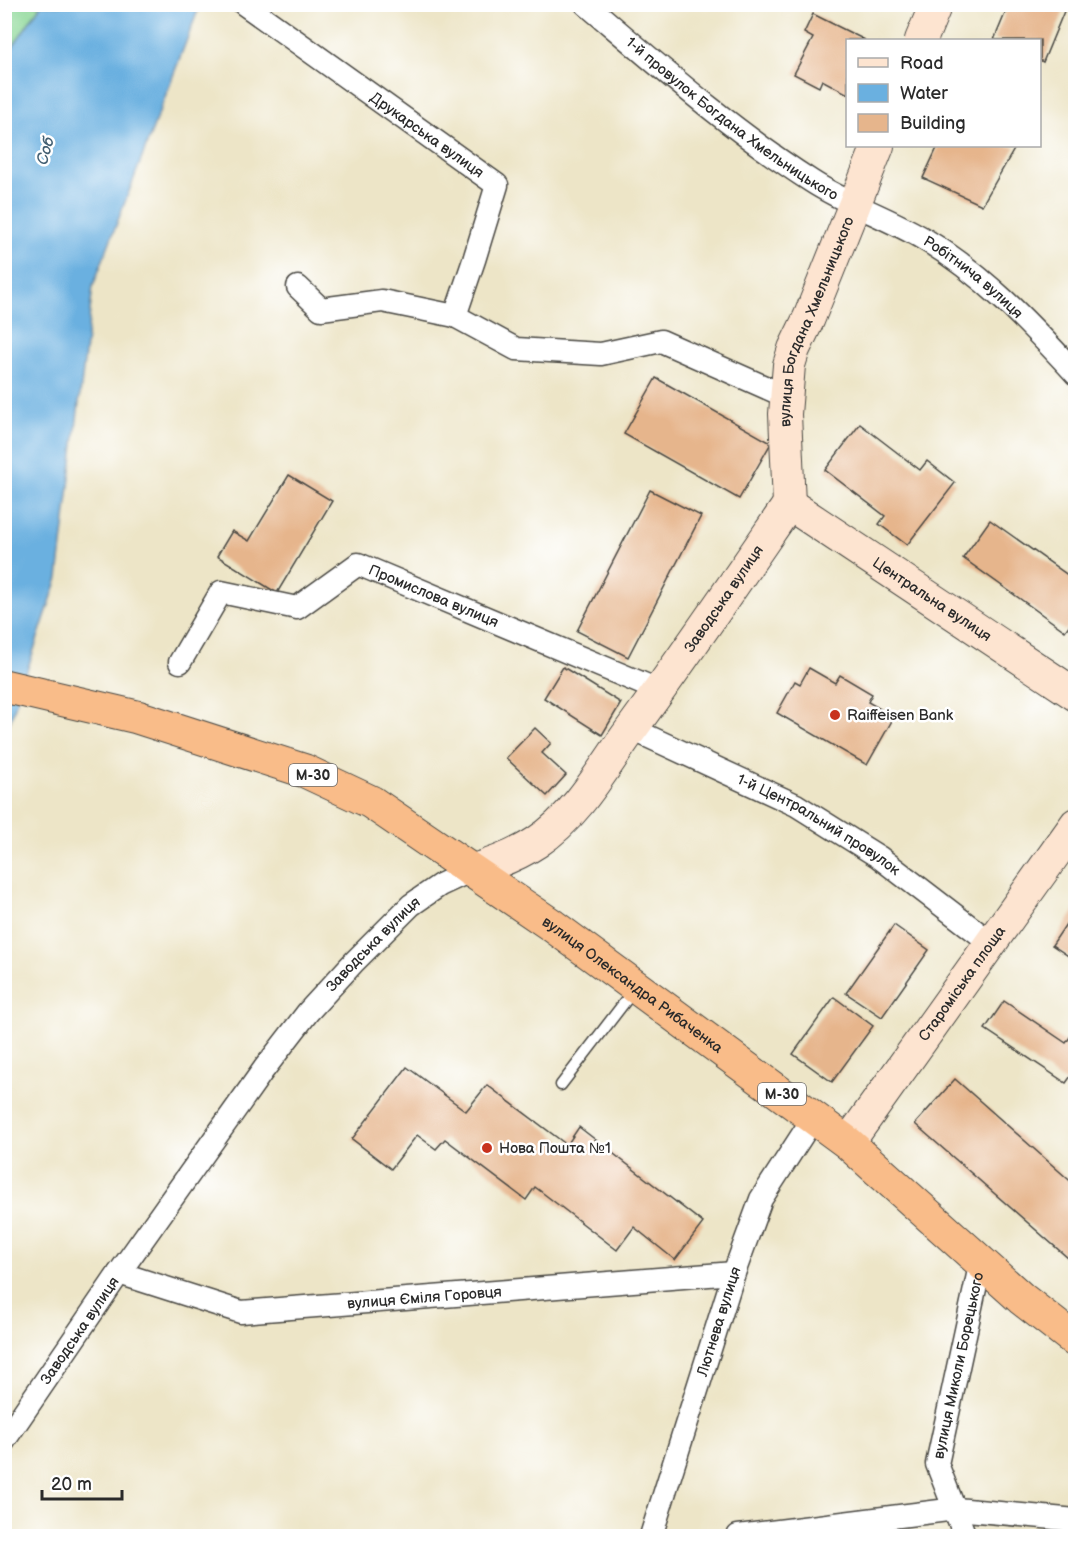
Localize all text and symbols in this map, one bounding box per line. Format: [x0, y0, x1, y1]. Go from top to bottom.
street label: 1-й провулок Богдана Хмельницького [622, 33, 842, 205]
legend [846, 39, 1041, 147]
text: Road [900, 53, 944, 74]
text: Water [900, 83, 948, 104]
street label: Друкарська вулиця [366, 88, 488, 182]
text: Building [900, 113, 966, 134]
water label: Соб [33, 134, 59, 167]
street label: вулиця Богдана Хмельницького [775, 214, 858, 427]
street label: Робітнича вулиця [920, 231, 1027, 323]
street label: Заводська вулиця [680, 541, 767, 656]
street label: Центральна вулиця [869, 553, 995, 646]
street label: Промислова вулиця [366, 560, 501, 632]
place label: Raiffeisen Bank [847, 706, 954, 725]
marker: Raiffeisen Bank [828, 708, 842, 722]
road number: М-30 [289, 764, 337, 786]
street label: 1-й Центральний провулок [734, 770, 904, 879]
street label: Заводська вулиця [322, 892, 424, 996]
street label: вулиця Олександра Рибаченка [538, 912, 727, 1057]
street label: Староміська площа [914, 922, 1010, 1045]
road number: М-30 [758, 1083, 806, 1105]
place label: Нова Пошта №1 [499, 1139, 611, 1158]
marker: Нова Пошта №1 [480, 1141, 494, 1155]
street label: Лютнева вулиця [692, 1264, 745, 1380]
street label: вулиця Миколи Борецького [929, 1270, 988, 1461]
street label: Заводська вулиця [36, 1273, 123, 1388]
street label: вулиця Єміля Горовця [346, 1282, 502, 1313]
scale bar [42, 1463, 122, 1501]
text: 20 m [51, 1474, 92, 1495]

